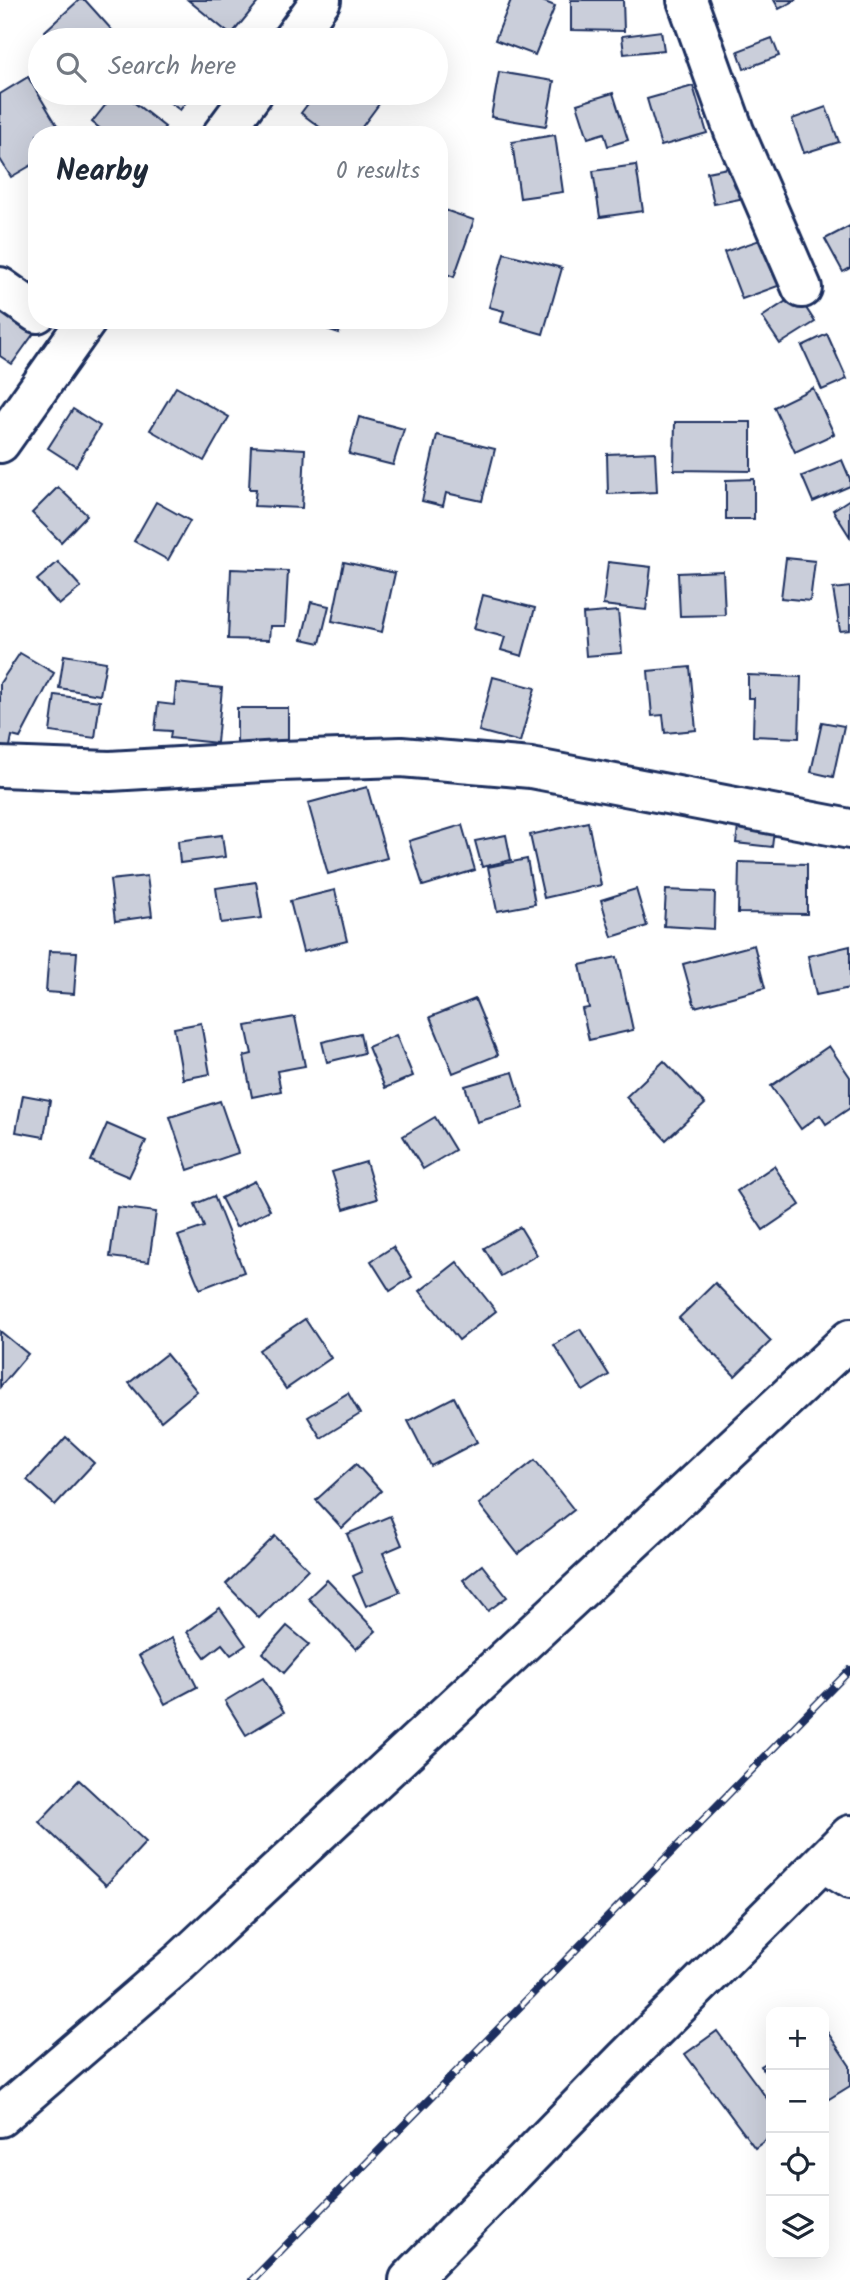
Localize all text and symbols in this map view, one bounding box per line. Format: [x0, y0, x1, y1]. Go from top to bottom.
search box [28, 28, 448, 105]
text: Search here [108, 46, 236, 88]
icon: search [52, 48, 90, 86]
text: Nearby [56, 148, 148, 196]
text: 0 results [336, 154, 420, 190]
map controls [766, 2007, 829, 2259]
button: + [766, 2007, 829, 2070]
button: − [766, 2070, 829, 2133]
button: locate [766, 2133, 829, 2196]
button: layers [766, 2196, 829, 2259]

